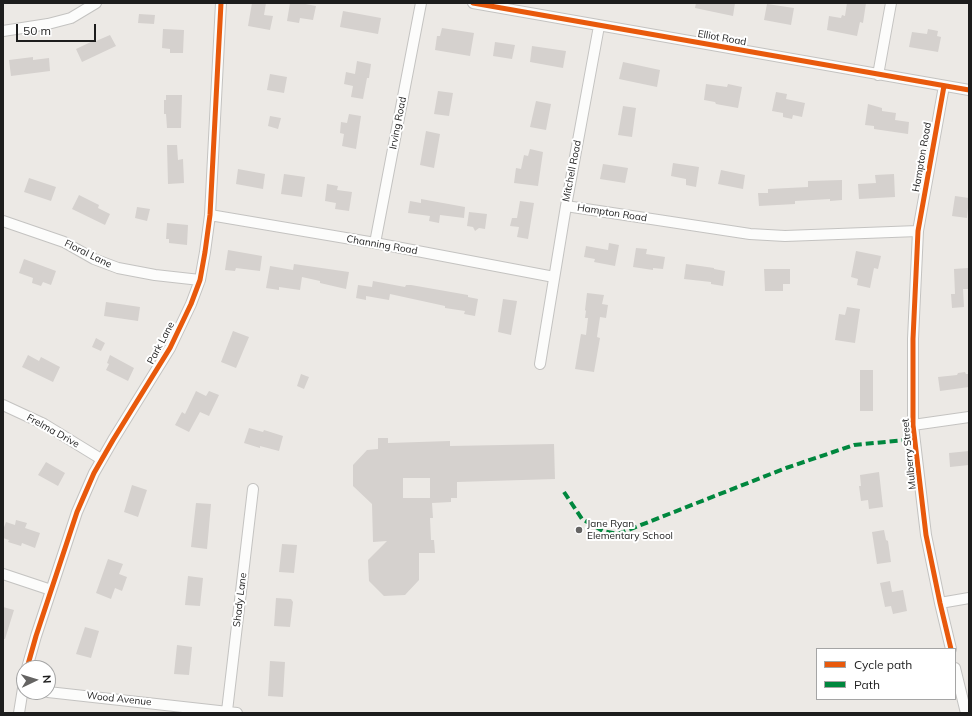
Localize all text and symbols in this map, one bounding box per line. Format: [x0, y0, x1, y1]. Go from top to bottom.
scale bar [18, 16, 98, 42]
text: 50 m [23, 23, 51, 38]
street label: Elliot Road [697, 28, 747, 48]
street label: Irving Road [387, 96, 409, 150]
street label: Hampton Road [910, 121, 934, 193]
street label: Mitchell Road [560, 139, 584, 203]
street label: Hampton Road [576, 202, 648, 224]
street label: Channing Road [346, 233, 418, 257]
street label: Floral Lane [62, 237, 114, 271]
street label: Park Lane [145, 320, 177, 366]
street label: Frelma Drive [25, 412, 81, 450]
street label: Mulberry Street [899, 418, 919, 490]
place label: Jane Ryan Elementary School [587, 518, 673, 542]
marker: Jane Ryan Elementary School [574, 525, 584, 535]
street label: Shady Lane [231, 572, 249, 628]
legend [816, 648, 956, 700]
text: Cycle path [854, 657, 912, 672]
north arrow [16, 660, 56, 700]
text: N [40, 675, 54, 684]
text: Path [854, 677, 880, 692]
street label: Wood Avenue [86, 690, 152, 708]

